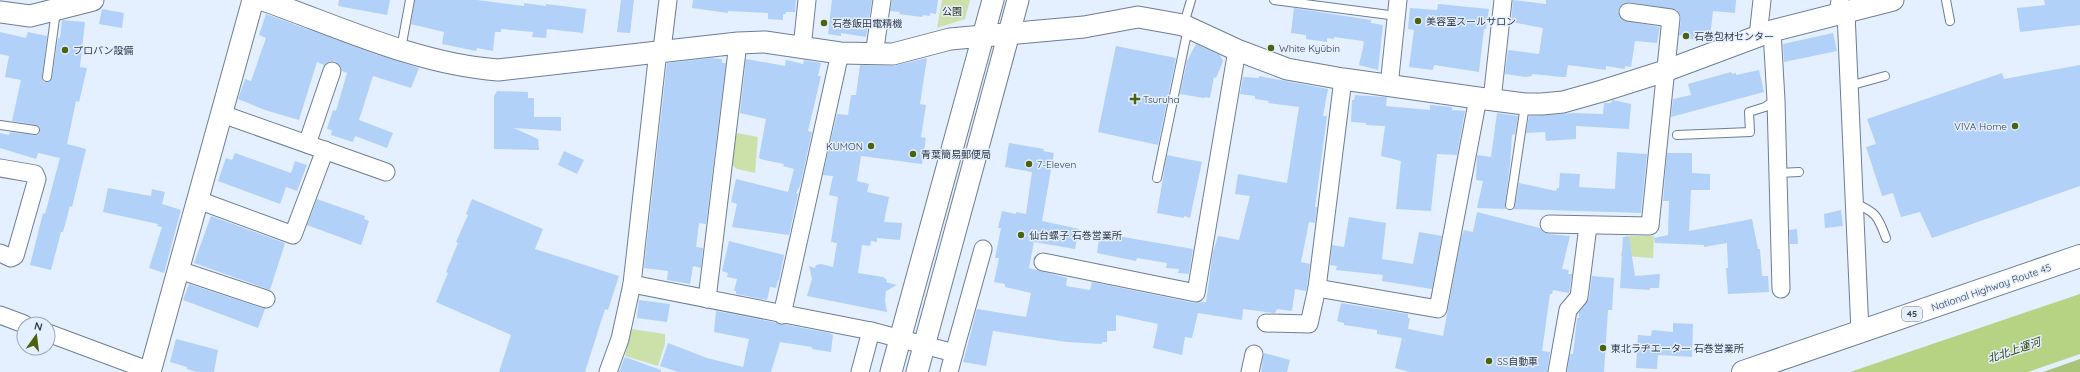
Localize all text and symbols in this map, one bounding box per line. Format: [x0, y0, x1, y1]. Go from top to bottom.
park label: 公園 [942, 5, 962, 18]
place label: 美容室スールサロン [1426, 15, 1516, 28]
marker: 美容室スールサロン [1413, 16, 1423, 26]
place label: 石巻飯田電精機 [832, 17, 902, 30]
marker: 石巻飯田電精機 [819, 18, 829, 28]
place label: 石巻包材センター [1694, 30, 1774, 43]
marker: 石巻包材センター [1681, 31, 1691, 41]
place label: White Kyūbin [1279, 42, 1340, 55]
marker: White Kyūbin [1266, 43, 1276, 53]
place label: プロパン設備 [73, 44, 134, 57]
marker: プロパン設備 [60, 45, 70, 55]
place label: Tsuruha [1143, 93, 1180, 106]
marker: Tsuruha [1130, 94, 1140, 104]
place label: VIVA Home [1954, 120, 2007, 133]
marker: VIVA Home [2010, 121, 2020, 131]
place label: KUMON [826, 140, 863, 153]
marker: KUMON [866, 141, 876, 151]
place label: 青葉簡易郵便局 [921, 148, 991, 161]
marker: 青葉簡易郵便局 [908, 149, 918, 159]
place label: 7-Eleven [1037, 158, 1076, 171]
marker: 7-Eleven [1024, 159, 1034, 169]
place label: 仙台螺子 石巻営業所 [1029, 229, 1122, 242]
marker: 仙台螺子 石巻営業所 [1016, 230, 1026, 240]
street label: National Highway Route 45 [1929, 261, 2053, 314]
road number: 45 [1902, 307, 1922, 321]
north arrow [16, 316, 56, 356]
text: N [33, 319, 44, 334]
water label: 北北上運河 [1986, 334, 2044, 366]
place label: 東北ラヂエーター 石巻営業所 [1611, 342, 1744, 355]
marker: 東北ラヂエーター 石巻営業所 [1598, 343, 1608, 353]
place label: SS自動車 [1497, 355, 1538, 368]
marker: SS自動車 [1484, 356, 1494, 366]

